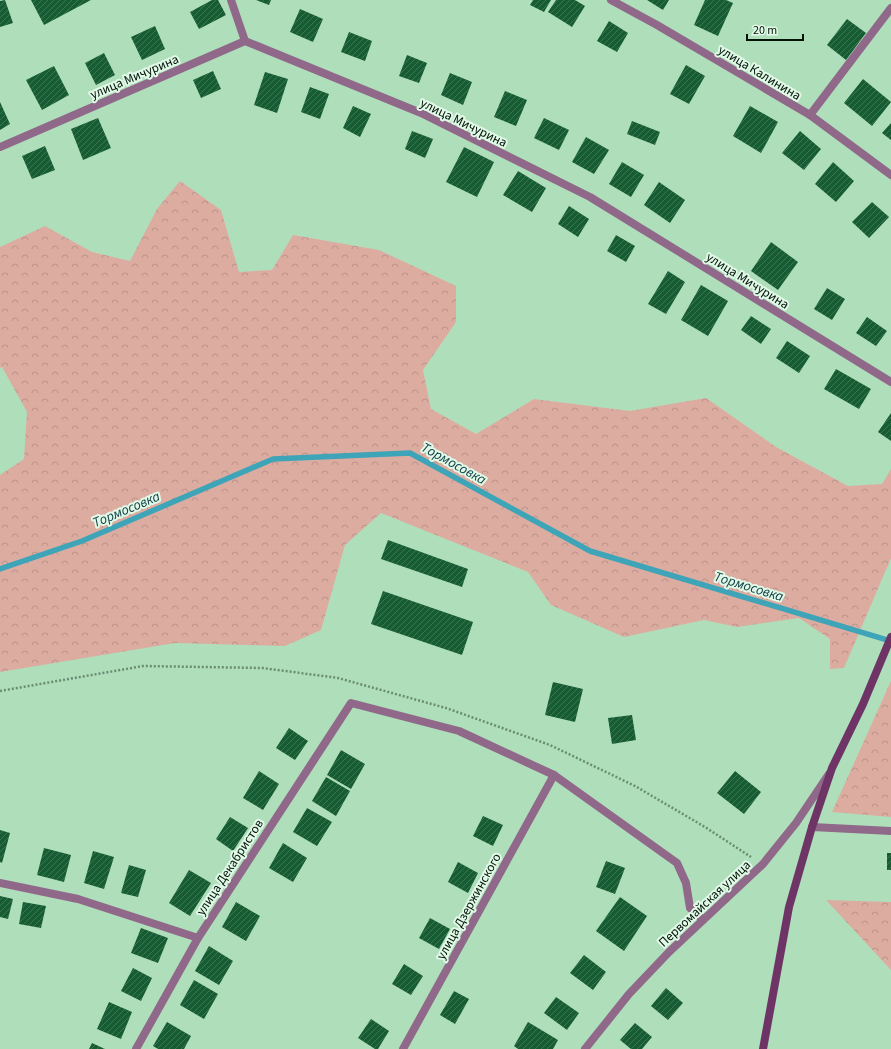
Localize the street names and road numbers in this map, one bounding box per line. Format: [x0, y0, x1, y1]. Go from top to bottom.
street label: улица Калинина [715, 41, 804, 105]
street label: улица Мичурина [87, 50, 181, 104]
street label: улица Мичурина [417, 94, 510, 152]
street label: улица Мичурина [703, 248, 792, 314]
street label: улица Декабристов [192, 816, 268, 919]
street label: улица Дзержинского [432, 850, 506, 963]
street label: Первомайская улица [655, 856, 755, 951]

